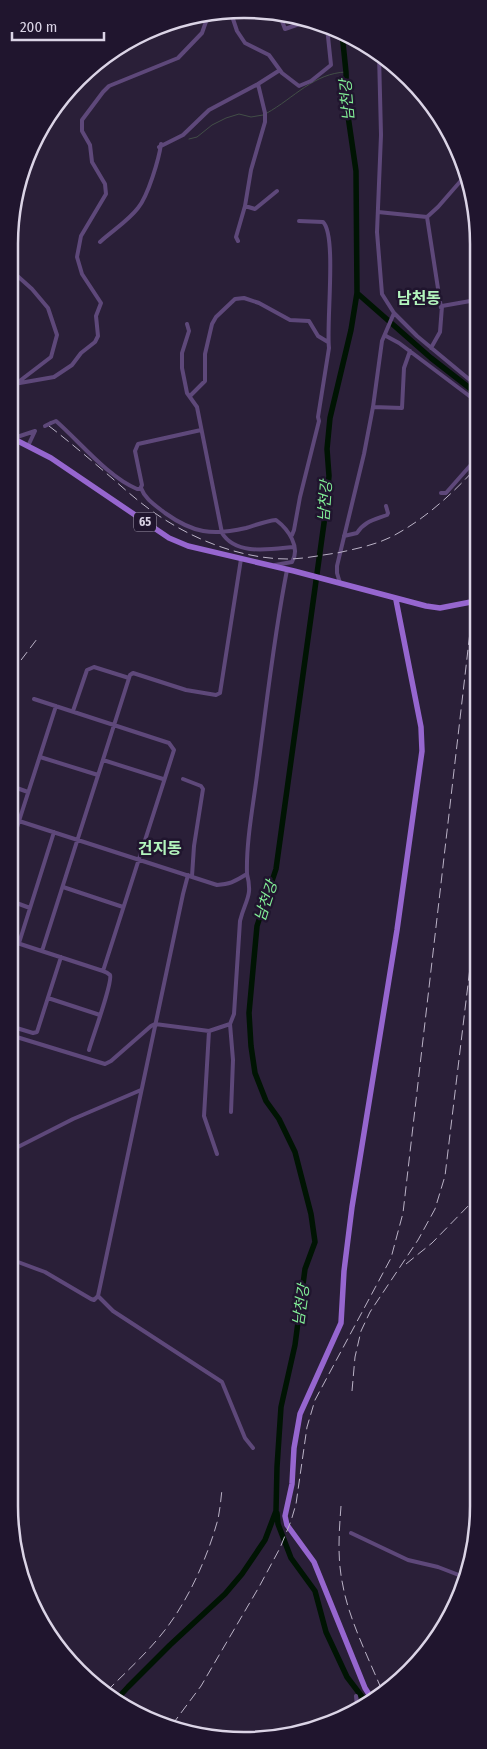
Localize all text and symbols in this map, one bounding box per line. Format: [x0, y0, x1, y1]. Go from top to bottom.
scale bar [12, 10, 105, 42]
text: 200 m [20, 18, 57, 36]
water label: 남천강 [336, 76, 358, 121]
district label: 남천동 [397, 289, 441, 308]
water label: 남천강 [315, 478, 336, 522]
road number: 65 [134, 512, 156, 532]
district label: 건지동 [138, 839, 182, 858]
water label: 남천강 [251, 876, 282, 923]
water label: 남천강 [289, 1281, 313, 1327]

